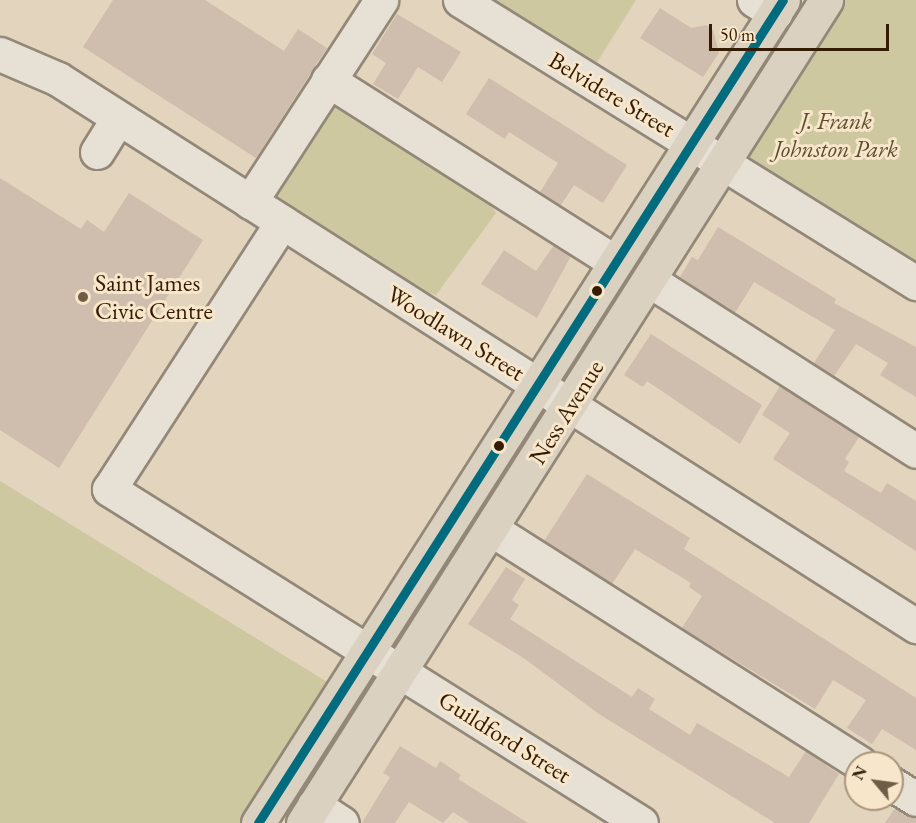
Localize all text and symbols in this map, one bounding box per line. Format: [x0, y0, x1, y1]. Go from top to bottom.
scale bar [712, 12, 892, 50]
text: 50 m [720, 23, 755, 46]
street label: Belvidere Street [544, 45, 680, 143]
park label: J. Frank Johnston Park [774, 107, 898, 163]
place label: Saint James Civic Centre [95, 269, 213, 325]
street label: Woodlawn Street [382, 279, 530, 387]
unlabelled marker [591, 285, 603, 297]
marker: Saint James Civic Centre [76, 290, 90, 304]
street label: Ness Avenue [523, 355, 609, 469]
unlabelled marker [493, 440, 505, 452]
street label: Guildford Street [434, 685, 576, 789]
north arrow [844, 751, 904, 811]
text: N [847, 762, 872, 784]

